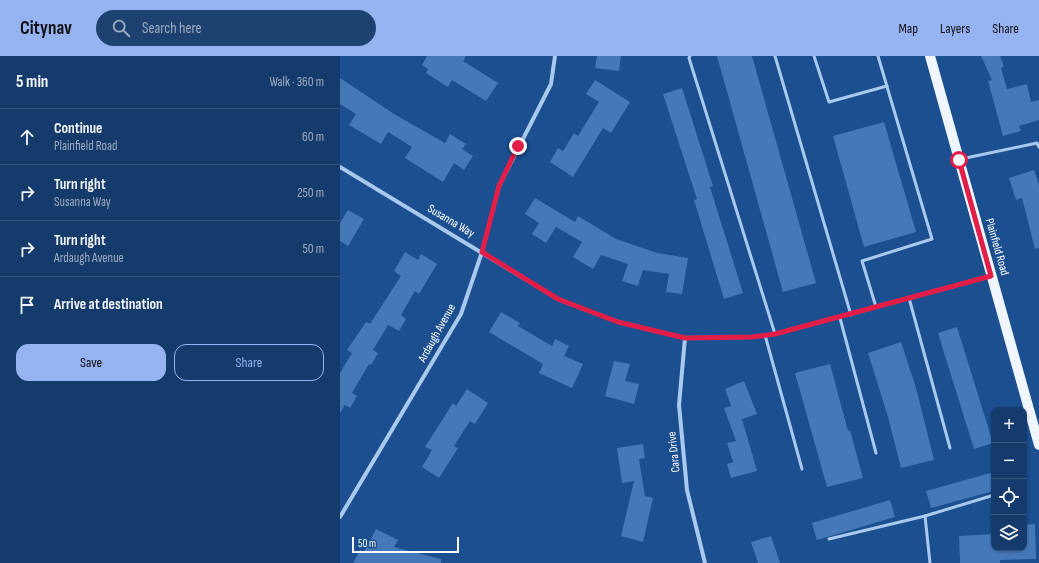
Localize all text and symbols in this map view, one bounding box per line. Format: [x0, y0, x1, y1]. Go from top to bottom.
search box [96, 10, 376, 46]
text: Citynav [20, 17, 72, 40]
icon: search [110, 17, 132, 39]
text: Search here [142, 19, 202, 38]
text: Map [898, 20, 918, 37]
text: Layers [940, 20, 970, 37]
text: Share [992, 20, 1019, 37]
text: 5 min [16, 72, 48, 92]
text: Walk · 360 m [269, 74, 324, 90]
text: Continue [54, 119, 103, 138]
icon: ahead [16, 126, 38, 148]
text: 60 m [302, 129, 324, 145]
route end [509, 137, 527, 155]
text: Plainfield Road [54, 138, 117, 154]
route start [950, 151, 968, 169]
text: Turn right [54, 175, 106, 194]
icon: right [16, 182, 38, 204]
text: 250 m [297, 185, 324, 201]
text: Susanna Way [54, 194, 111, 210]
street label: Susanna Way [425, 201, 478, 241]
street label: Plainfield Road [982, 217, 1012, 277]
text: Turn right [54, 231, 106, 250]
icon: right [16, 238, 38, 260]
text: 50 m [303, 241, 324, 257]
text: Ardaugh Avenue [54, 250, 124, 266]
icon: arrive [16, 294, 38, 316]
text: Arrive at destination [54, 295, 163, 314]
street label: Ardaugh Avenue [414, 301, 459, 366]
button: Save [16, 344, 166, 381]
button: Share [174, 344, 324, 381]
map controls [991, 407, 1027, 551]
button: + [991, 407, 1027, 443]
street label: Cara Drive [664, 431, 684, 473]
button: − [991, 443, 1027, 479]
button: locate [991, 479, 1027, 515]
button: layers [991, 515, 1027, 551]
scale bar [352, 535, 459, 554]
text: 50 m [358, 537, 376, 550]

